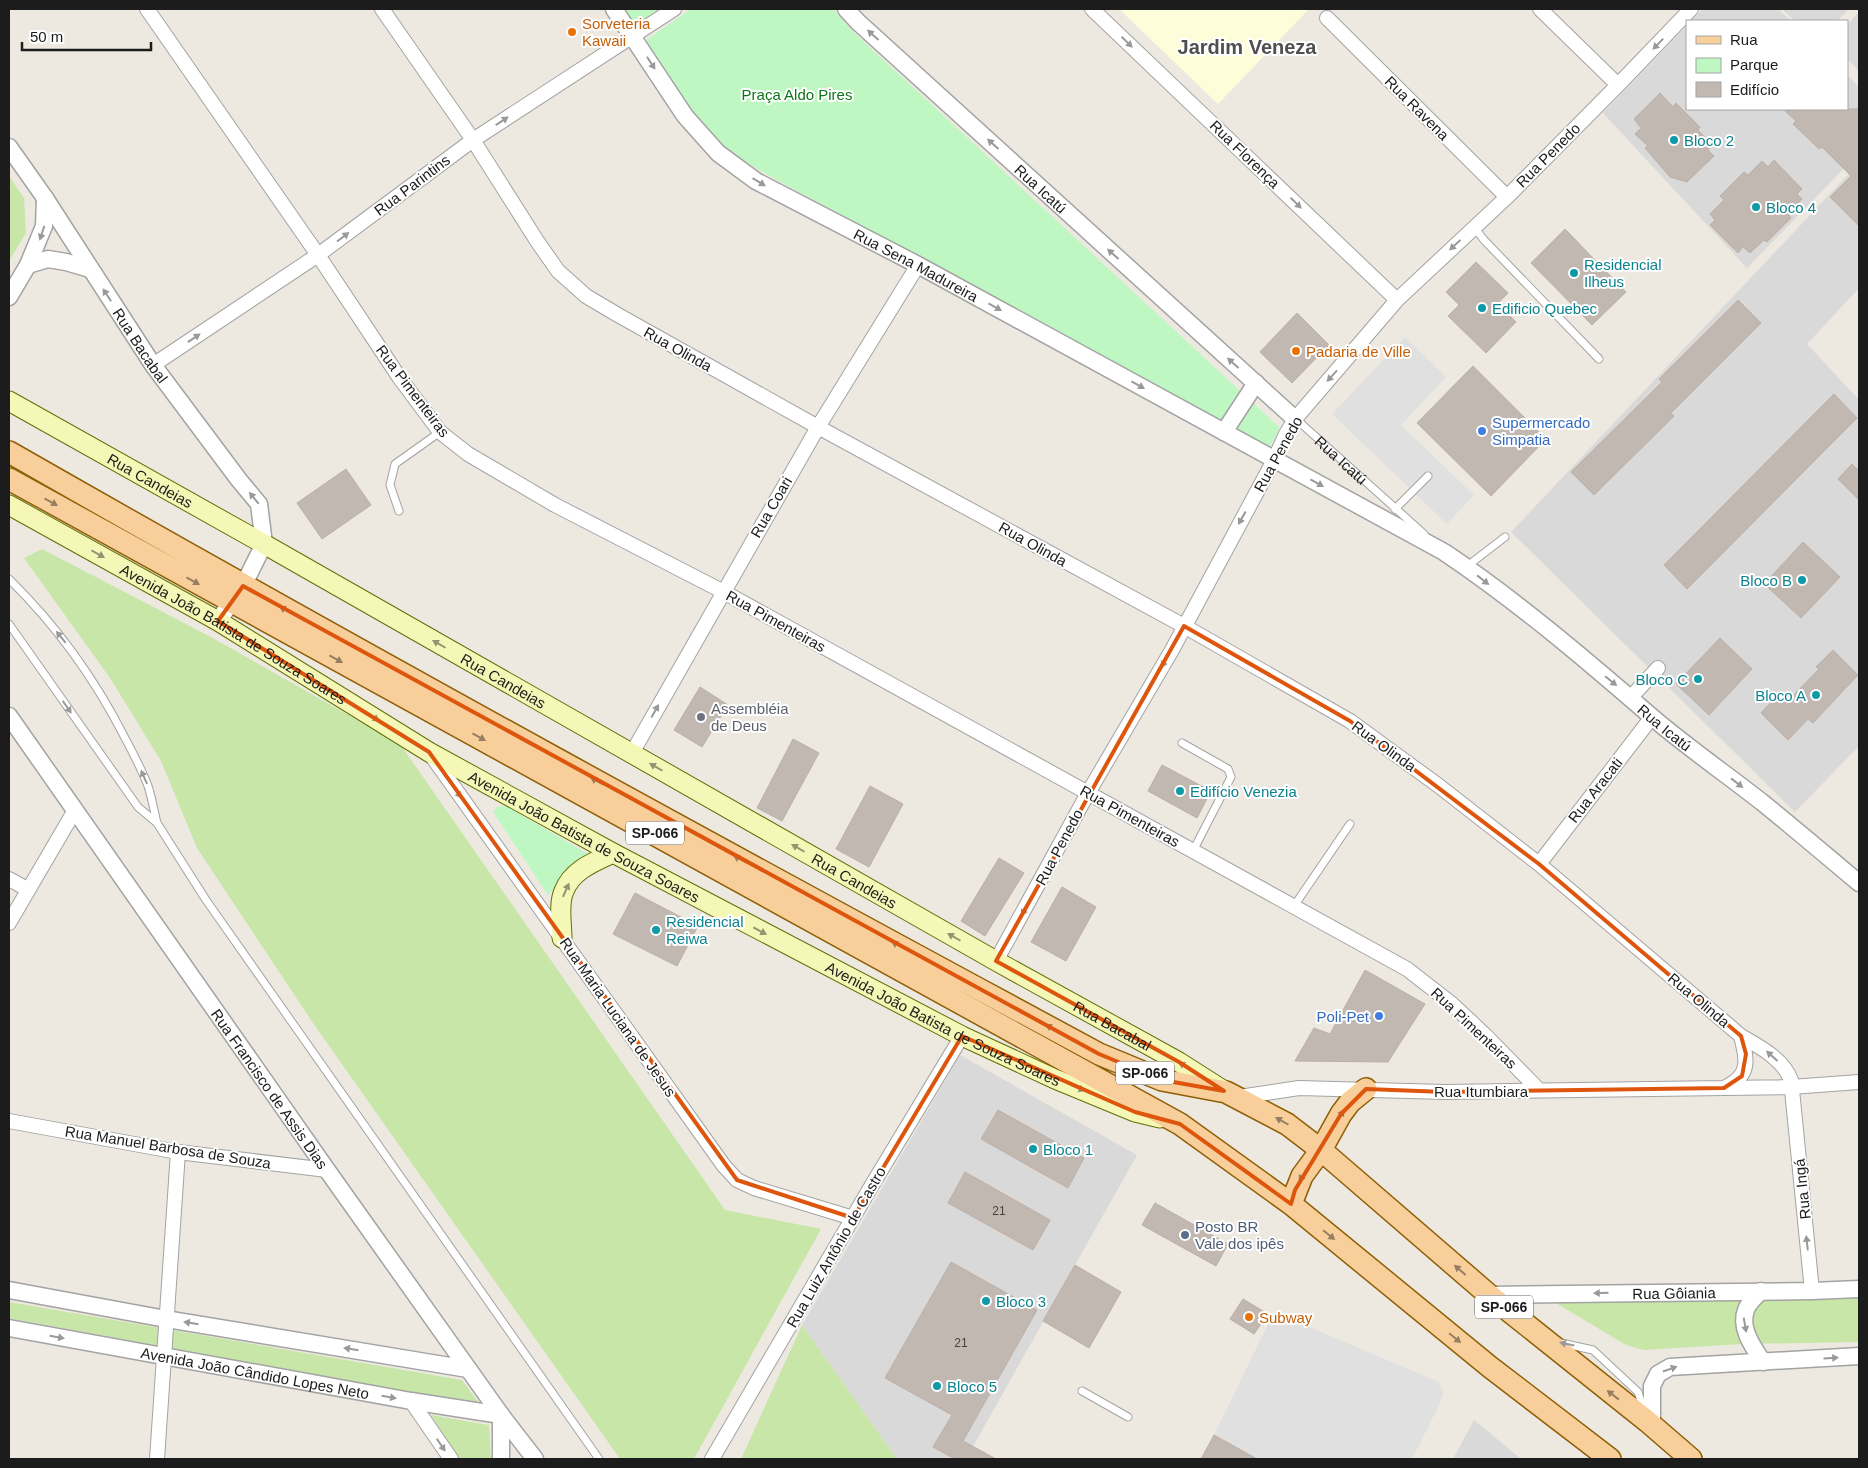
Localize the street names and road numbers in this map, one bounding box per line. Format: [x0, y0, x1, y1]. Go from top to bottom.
street label: Rua Ravena [1382, 73, 1453, 144]
street label: Rua Florença [1207, 117, 1284, 192]
street label: Rua Penedo [1513, 120, 1583, 190]
street label: Rua Parintins [371, 151, 453, 219]
street label: Rua Icatú [1012, 160, 1071, 216]
street label: Rua Sena Madureira [851, 225, 982, 305]
street label: Rua Bacabal [110, 305, 172, 386]
street label: Rua Olinda [641, 323, 716, 375]
street label: Rua Pimenteiras [373, 342, 453, 440]
street label: Rua Penedo [1250, 413, 1306, 495]
street label: Rua Icatú [1312, 432, 1371, 488]
street label: Rua Candeias [105, 450, 196, 511]
street label: Rua Coari [747, 474, 795, 540]
street label: Rua Olinda [996, 518, 1071, 570]
street label: Avenida João Batista de Souza Soares [118, 560, 350, 707]
street label: Rua Pimenteiras [723, 587, 829, 655]
street label: Rua Candeias [458, 650, 549, 711]
street label: Rua Icatú [1635, 700, 1695, 754]
street label: Rua Olinda [1349, 717, 1420, 775]
street label: Rua Aracati [1564, 754, 1626, 826]
street label: Avenida João Batista de Souza Soares [466, 767, 703, 905]
street label: Rua Pimenteiras [1077, 782, 1183, 850]
street label: Rua Penedo [1032, 806, 1086, 888]
road number: SP-066 [626, 821, 684, 844]
street label: Rua Candeias [809, 849, 900, 911]
street label: Rua Maria Luciana de Jesus [557, 934, 679, 1100]
street label: Avenida João Batista de Souza Soares [823, 958, 1063, 1089]
street label: Rua Olinda [1665, 969, 1734, 1031]
street label: Rua Pimenteiras [1428, 984, 1520, 1072]
street label: Rua Bacabal [1071, 997, 1154, 1054]
street label: Rua Francisco de Assis Dias [208, 1006, 332, 1172]
road number: SP-066 [1116, 1062, 1174, 1084]
street label: Rua Itumbiara [1434, 1083, 1529, 1100]
street label: Rua Manuel Barbosa de Souza [64, 1122, 273, 1172]
street label: Rua Ingá [1790, 1157, 1814, 1220]
street label: Rua Luiz Antônio de Castro [783, 1164, 889, 1330]
street label: Rua Gôiania [1632, 1284, 1716, 1302]
road number: SP-066 [1475, 1295, 1533, 1318]
street label: Avenida João Cândido Lopes Neto [139, 1344, 370, 1402]

